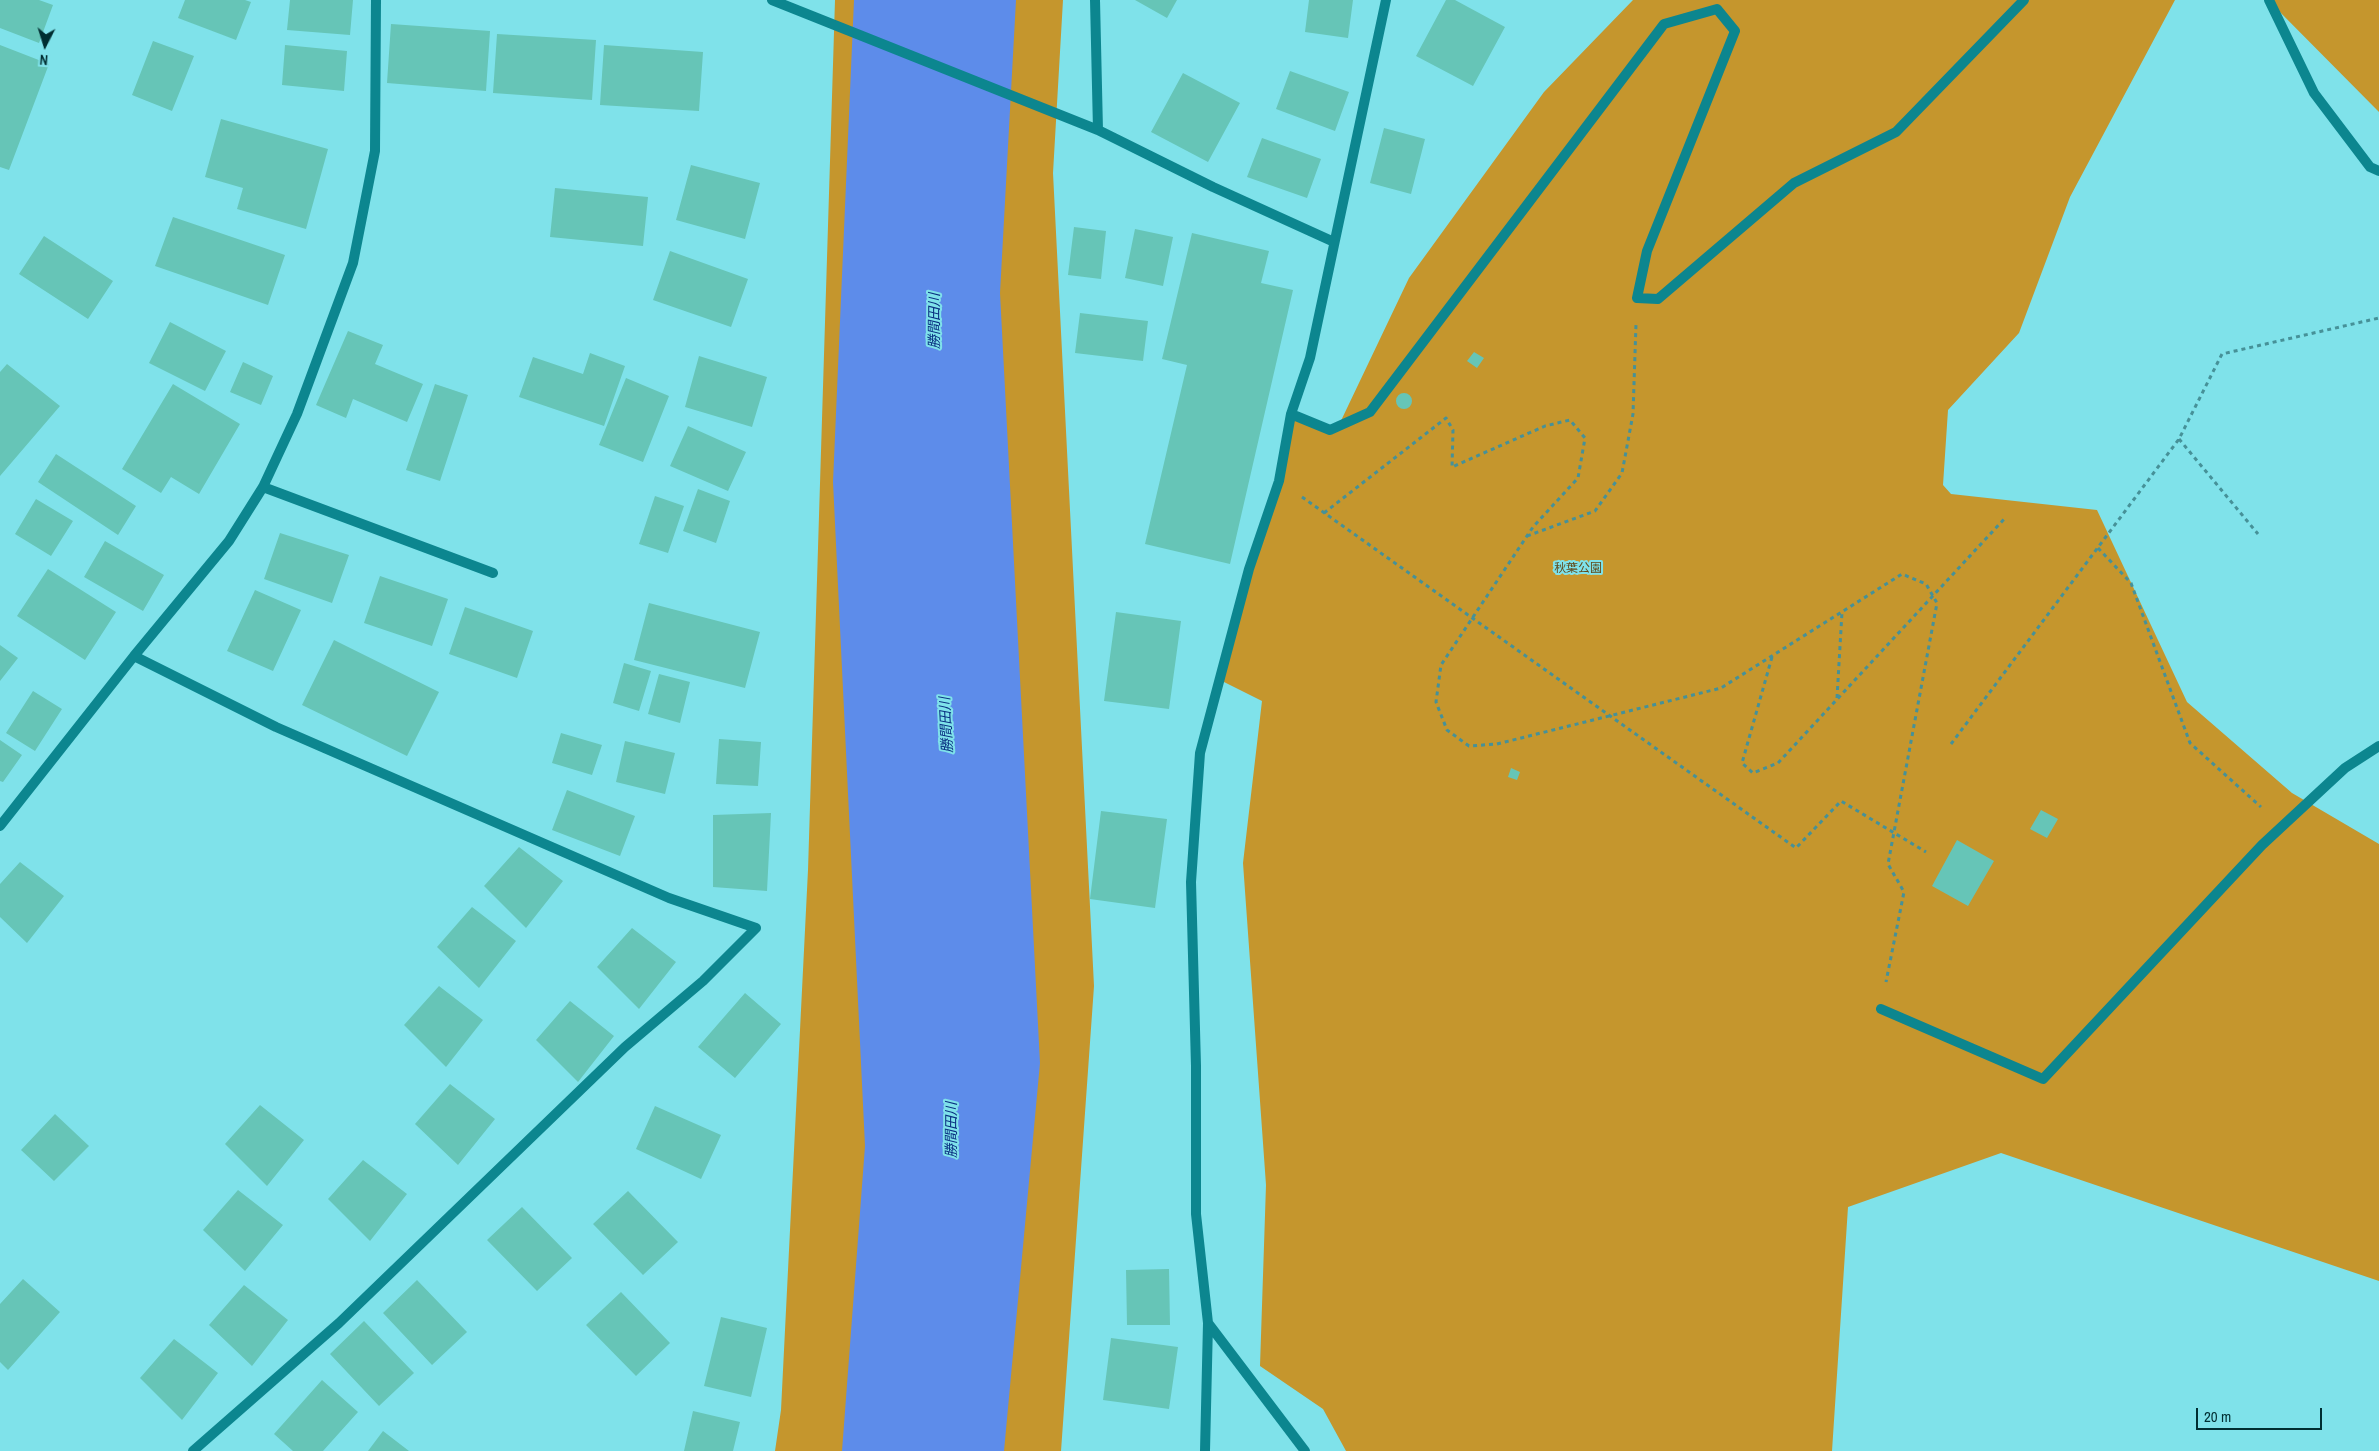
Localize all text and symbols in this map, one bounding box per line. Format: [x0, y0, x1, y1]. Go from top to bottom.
north arrow [20, 20, 70, 70]
text: N [39, 51, 49, 69]
water label: 勝間田川 [927, 293, 943, 349]
park label: 秋葉公園 [1554, 562, 1602, 576]
water label: 勝間田川 [937, 697, 957, 753]
water label: 勝間田川 [944, 1102, 960, 1158]
scale bar [2199, 1398, 2325, 1430]
text: 20 m [2204, 1406, 2231, 1427]

